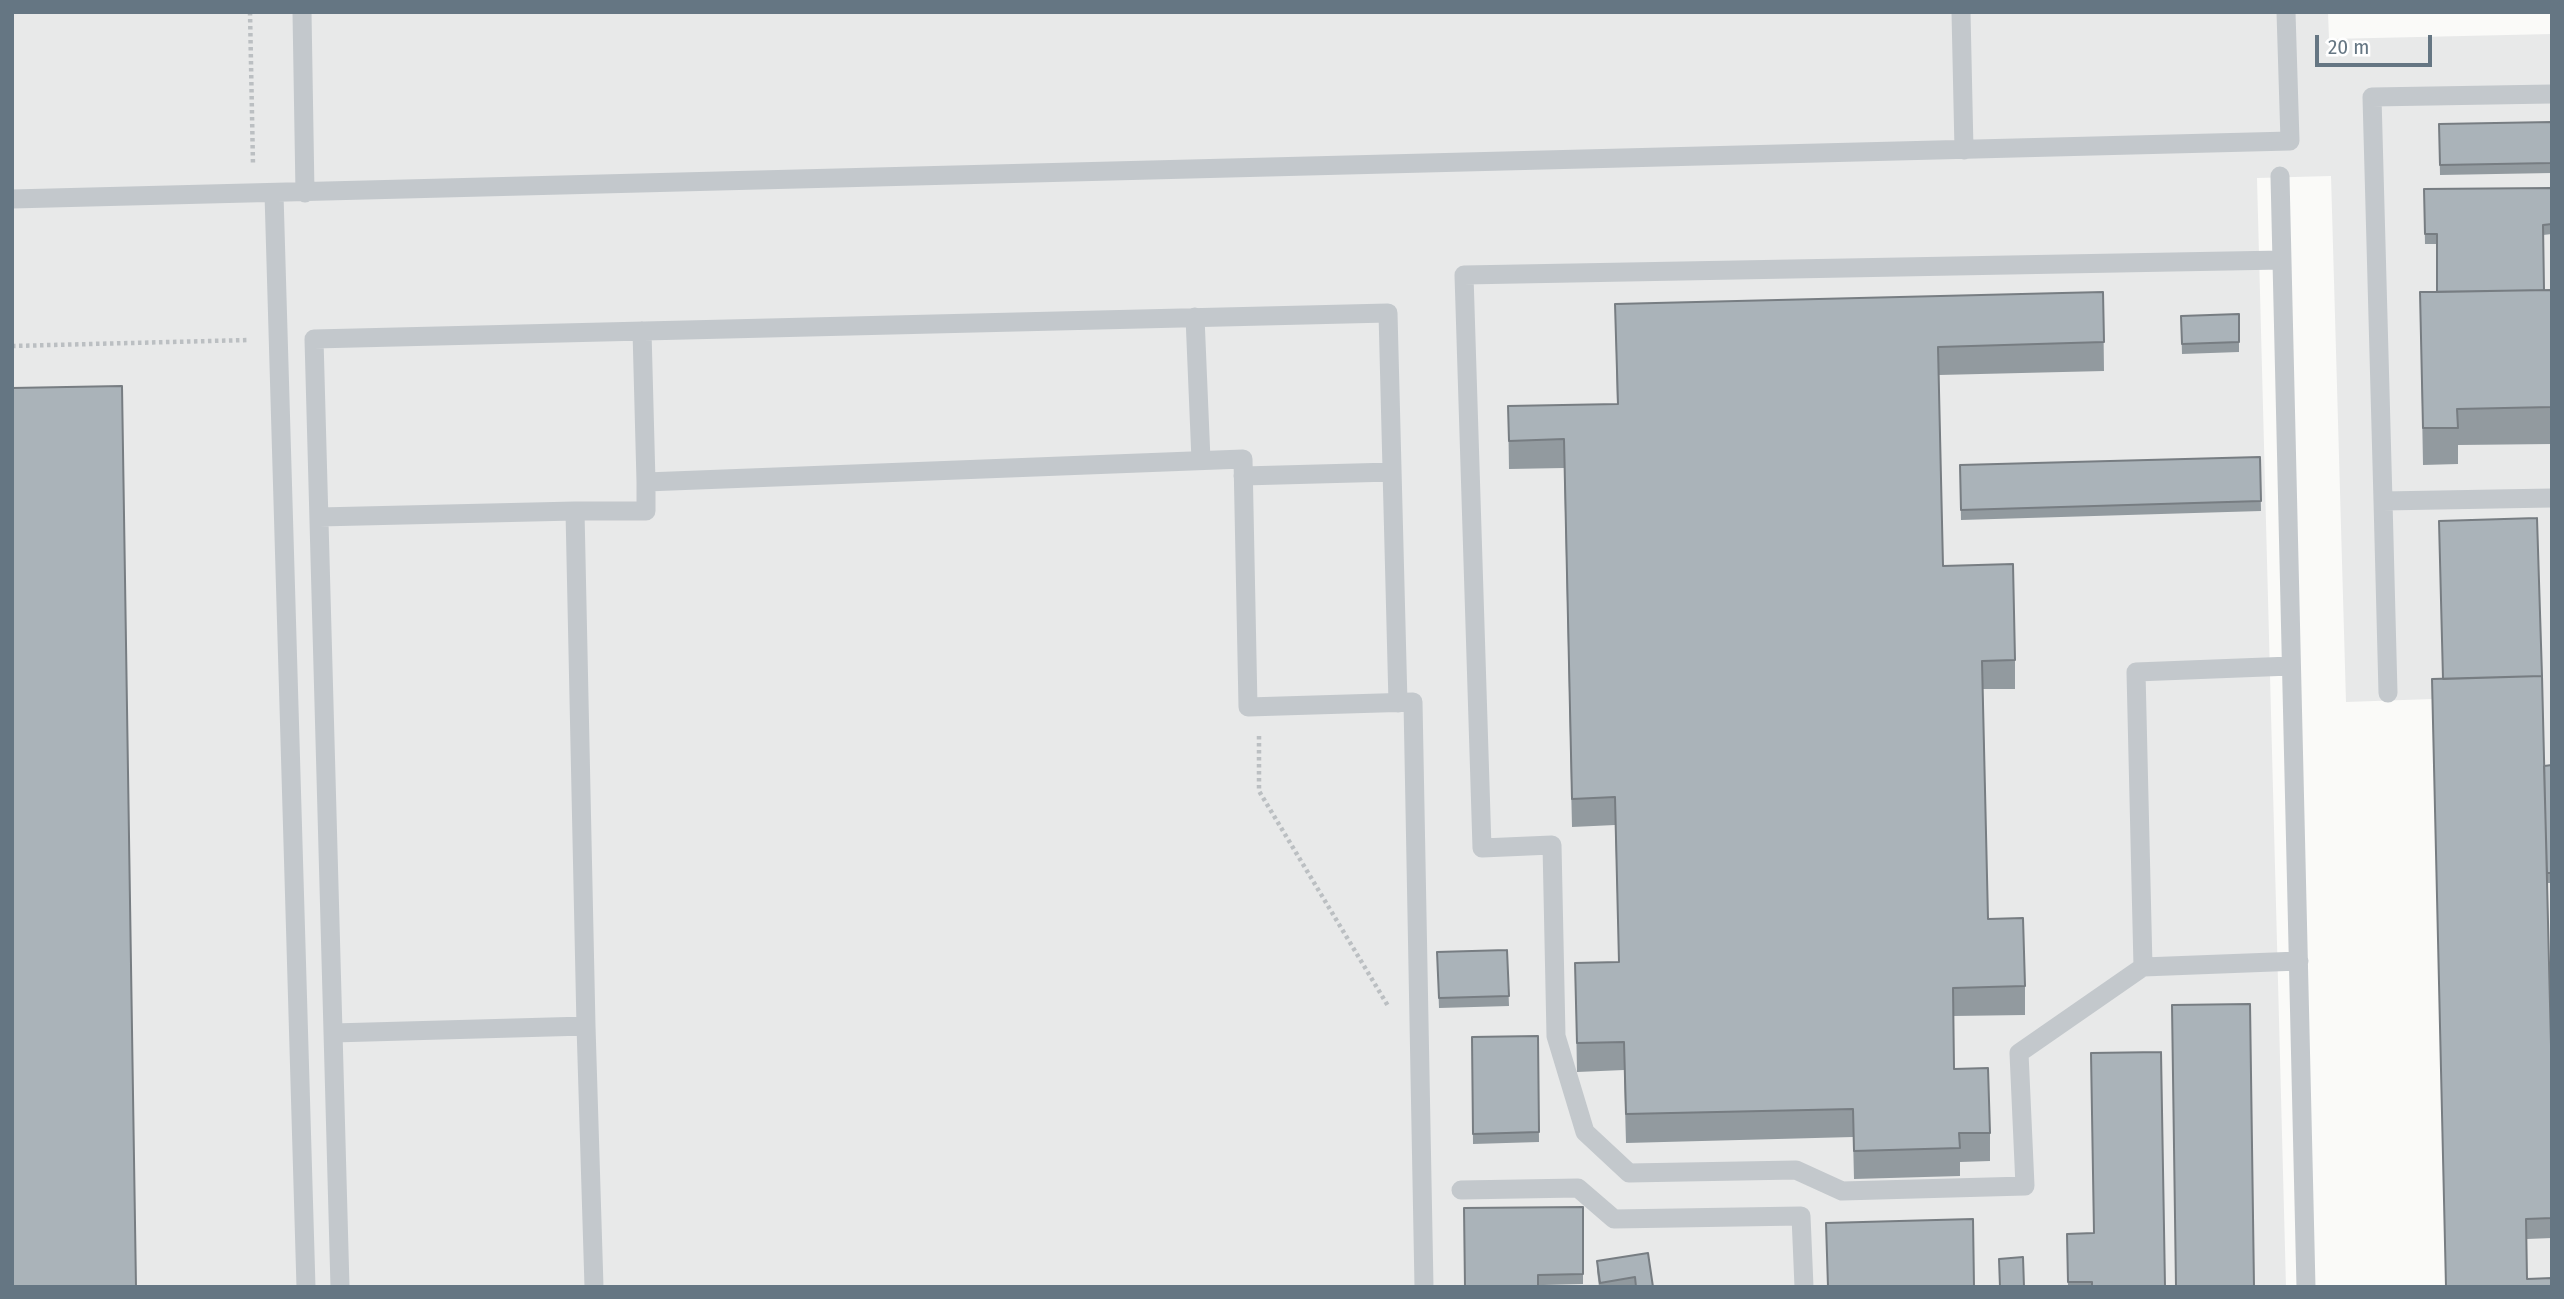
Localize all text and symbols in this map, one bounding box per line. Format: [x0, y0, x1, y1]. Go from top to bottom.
scale bar [2319, 21, 2436, 65]
text: 20 m [2328, 34, 2369, 60]

